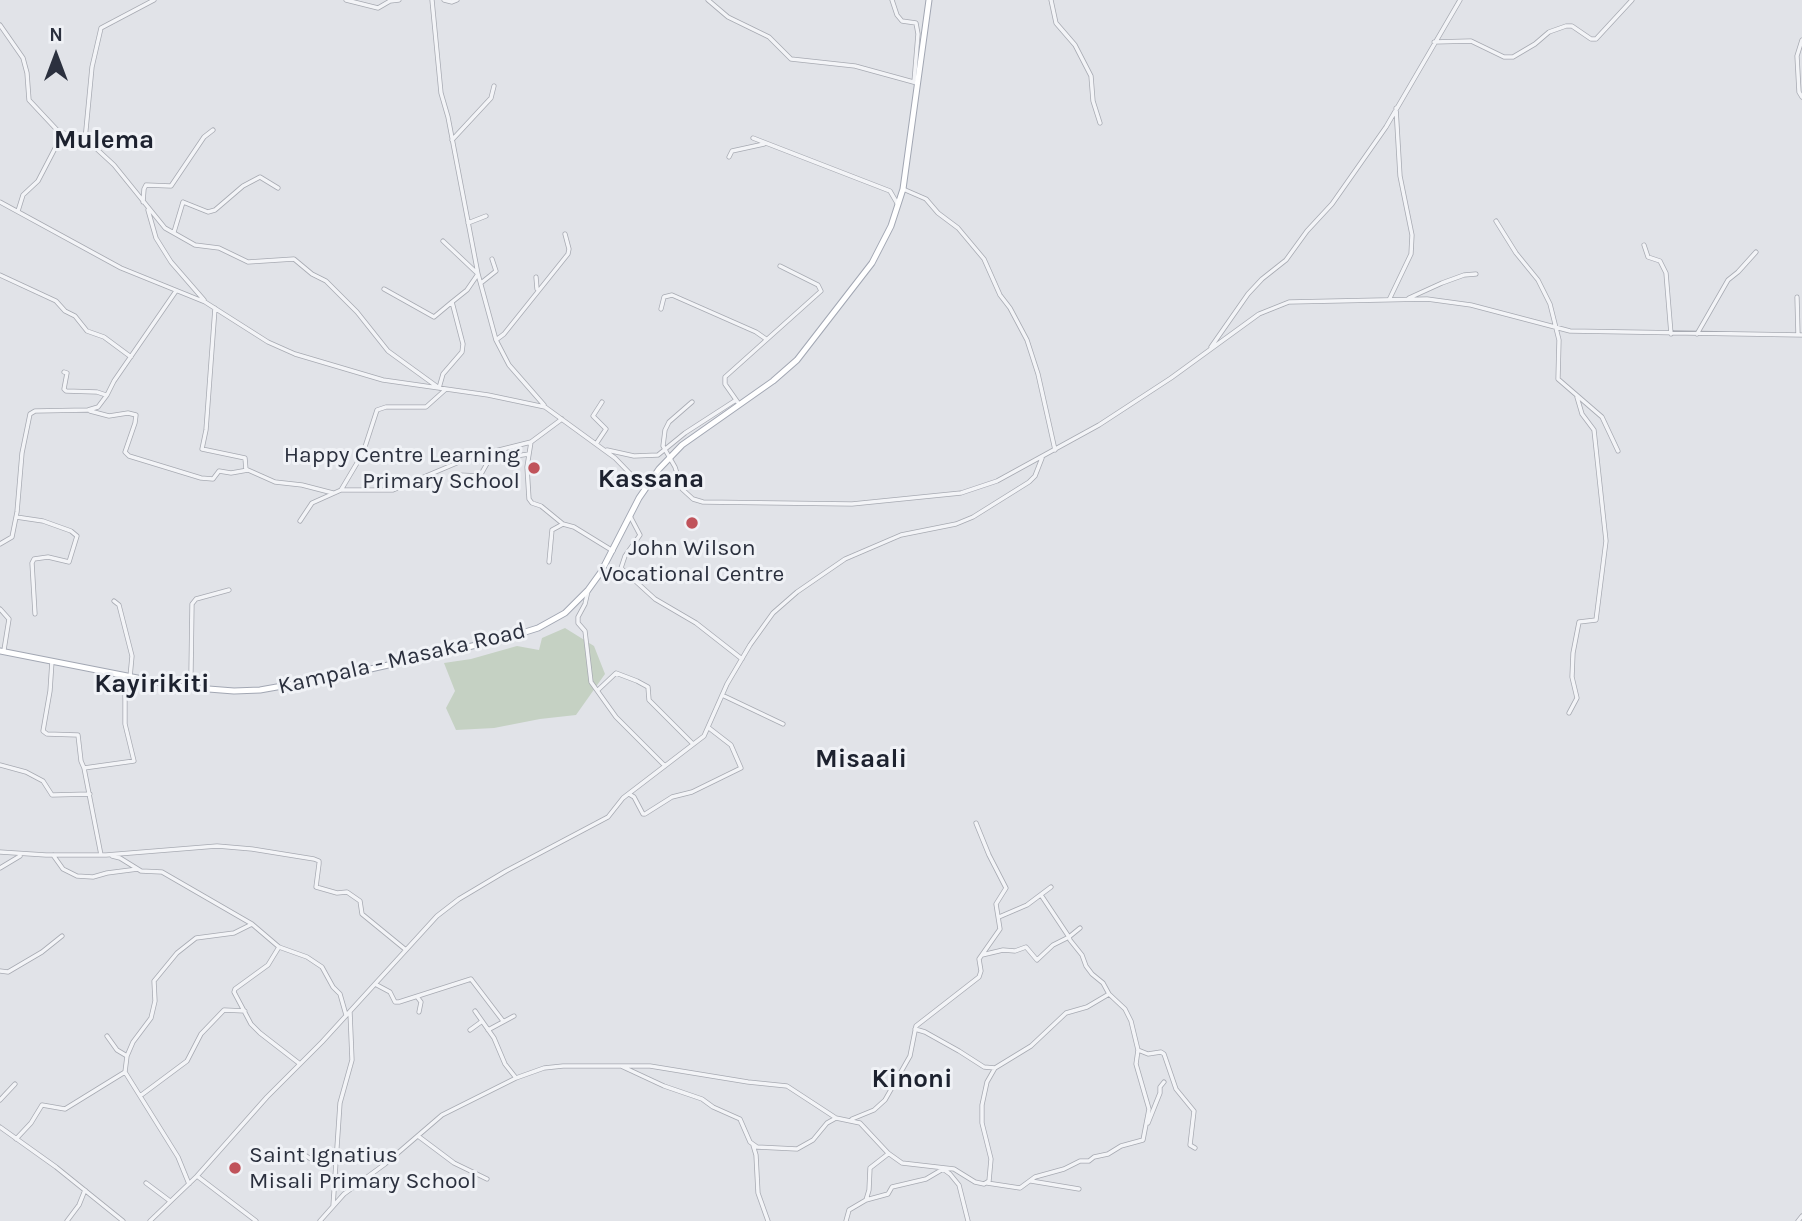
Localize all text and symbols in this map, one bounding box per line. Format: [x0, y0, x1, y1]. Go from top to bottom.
north arrow [21, 21, 91, 91]
text: N [49, 24, 63, 46]
district label: Mulema [54, 125, 154, 157]
place label: Happy Centre Learning Primary School [284, 441, 520, 495]
marker: Happy Centre Learning Primary School [526, 460, 542, 476]
district label: Kassana [598, 464, 704, 496]
marker: John Wilson Vocational Centre [684, 515, 700, 531]
place label: John Wilson Vocational Centre [600, 534, 784, 588]
street label: Kampala - Masaka Road [276, 617, 528, 701]
district label: Kayirikiti [94, 669, 210, 701]
district label: Misaali [815, 744, 907, 776]
district label: Kinoni [871, 1064, 953, 1096]
place label: Saint Ignatius Misali Primary School [249, 1141, 477, 1195]
marker: Saint Ignatius Misali Primary School [227, 1160, 243, 1176]

